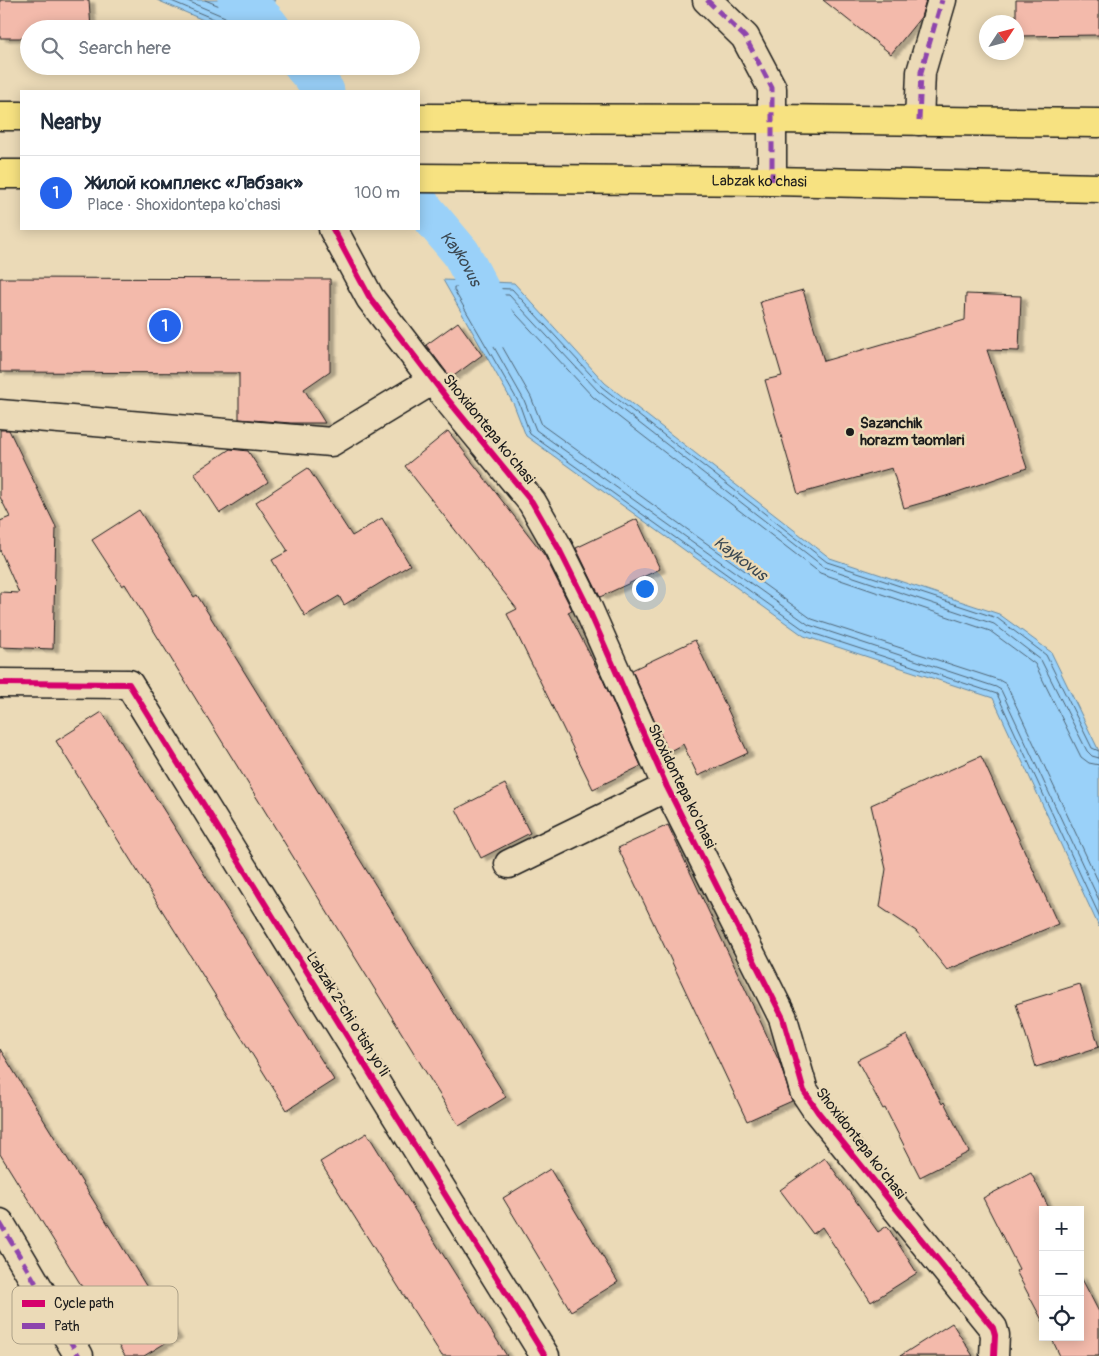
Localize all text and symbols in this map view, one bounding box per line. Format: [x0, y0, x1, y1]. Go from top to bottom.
north arrow [979, 15, 1024, 60]
search box [20, 20, 420, 75]
icon: search [38, 34, 66, 62]
text: Search here [78, 36, 171, 60]
text: Nearby [40, 109, 101, 136]
text: Жилой комплекс «Лабзак» [87, 171, 303, 195]
street label: Labzak ko'chasi [711, 171, 807, 192]
text: 1 [53, 183, 59, 203]
text: 100 m [354, 183, 400, 203]
text: Place · Shoxidontepa ko'chasi [87, 195, 280, 215]
water label: Kaykovus [436, 227, 486, 291]
pin: 1 [149, 307, 181, 345]
street label: Shoxidontepa ko'chasi [438, 370, 539, 488]
place label: Sazanchik horazm taomlari [860, 414, 965, 450]
marker: Sazanchik horazm taomlari [844, 426, 856, 438]
water label: Kaykovus [710, 532, 772, 586]
your location [632, 576, 658, 602]
street label: Shoxidontepa ko'chasi [643, 721, 720, 852]
street label: Labzak 2-chi o'tish yo'li [302, 949, 394, 1080]
street label: Shoxidontepa ko'chasi [811, 1084, 910, 1203]
map controls [1039, 1206, 1084, 1341]
button: + [1039, 1206, 1084, 1251]
button: − [1039, 1251, 1084, 1296]
legend [12, 1286, 178, 1344]
text: Cycle path [54, 1295, 114, 1312]
button: locate [1039, 1296, 1084, 1341]
text: Path [54, 1318, 79, 1335]

